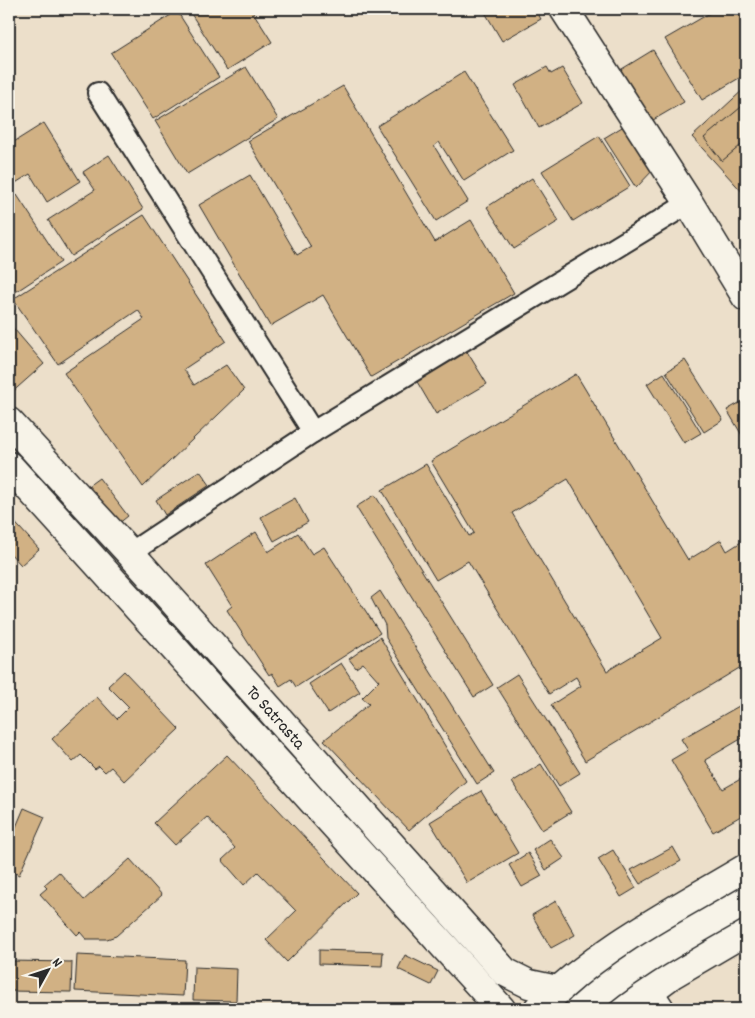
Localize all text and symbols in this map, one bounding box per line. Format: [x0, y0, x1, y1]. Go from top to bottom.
street label: To Satrasta [239, 681, 311, 756]
north arrow [22, 946, 72, 996]
text: N [47, 954, 66, 972]

